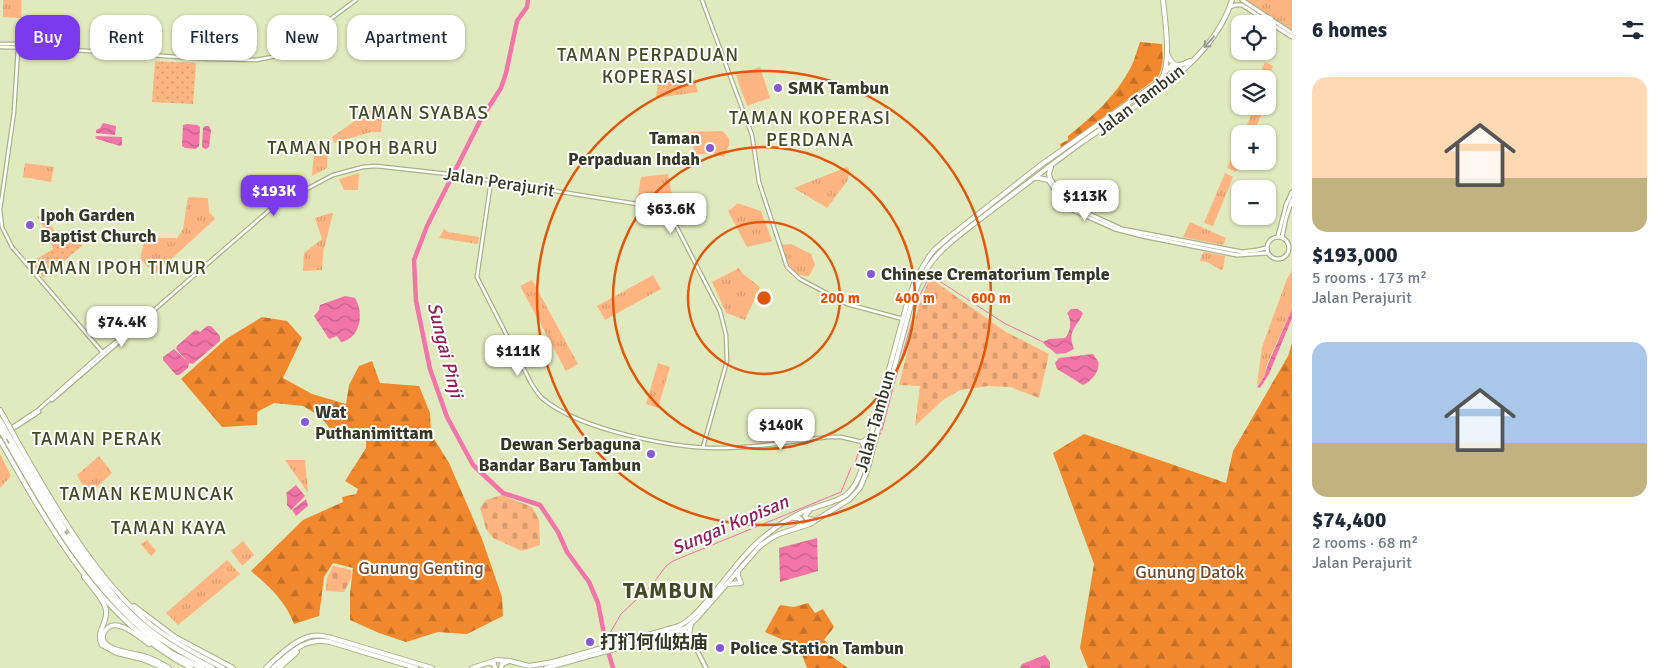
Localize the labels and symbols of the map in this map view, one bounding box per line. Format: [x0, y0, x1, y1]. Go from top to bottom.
one-way arrow [1203, 36, 1215, 49]
district label: TAMAN PERPADUAN KOPERASI [557, 43, 739, 89]
street label: Jalan Tambun [1091, 60, 1189, 140]
place label: SMK Tambun [788, 77, 889, 99]
marker: SMK Tambun [772, 82, 784, 94]
district label: TAMAN SYABAS [349, 101, 489, 125]
district label: TAMAN KOPERASI PERDANA [729, 106, 891, 152]
place label: Taman Perpaduan Indah [568, 127, 700, 170]
district label: TAMAN IPOH BARU [267, 136, 439, 160]
marker: Taman Perpaduan Indah [704, 142, 716, 154]
street label: Jalan Perajurit [442, 162, 556, 202]
pin: $193K [239, 174, 309, 217]
pin: $113K [1050, 180, 1120, 222]
pin: $63.6K [630, 192, 712, 235]
place label: Ipoh Garden Baptist Church [40, 204, 157, 247]
marker: Ipoh Garden Baptist Church [24, 219, 36, 231]
district label: TAMAN IPOH TIMUR [27, 256, 207, 280]
place label: Chinese Crematorium Temple [881, 263, 1110, 285]
marker: Chinese Crematorium Temple [865, 268, 877, 280]
centre of rings [755, 289, 773, 307]
text: 200 m [820, 289, 860, 307]
text: 400 m [895, 289, 935, 307]
text: 600 m [971, 289, 1011, 307]
water label: Sungai Pinji [422, 300, 469, 402]
pin: $74.4K [81, 306, 163, 348]
pin: $111K [483, 334, 553, 377]
street label: Jalan Tambun [850, 367, 900, 475]
place label: Wat Puthanimittam [315, 401, 433, 444]
pin: $140K [746, 408, 816, 451]
marker: Wat Puthanimittam [299, 416, 311, 428]
district label: TAMAN PERAK [32, 427, 162, 451]
place label: Dewan Serbaguna Bandar Baru Tambun [478, 433, 641, 476]
marker: Dewan Serbaguna Bandar Baru Tambun [645, 448, 657, 460]
district label: TAMAN KEMUNCAK [59, 482, 235, 506]
water label: Sungai Kopisan [668, 489, 793, 560]
district label: TAMAN KAYA [111, 516, 227, 540]
park label: Gunung Genting [358, 557, 484, 579]
park label: Gunung Datok [1135, 561, 1245, 583]
district label: TAMBUN [623, 577, 715, 604]
place label: 打扪何仙姑庙 [600, 631, 708, 653]
marker: 打扪何仙姑庙 [584, 636, 596, 648]
place label: Police Station Tambun [730, 637, 904, 659]
marker: Police Station Tambun [714, 642, 726, 654]

